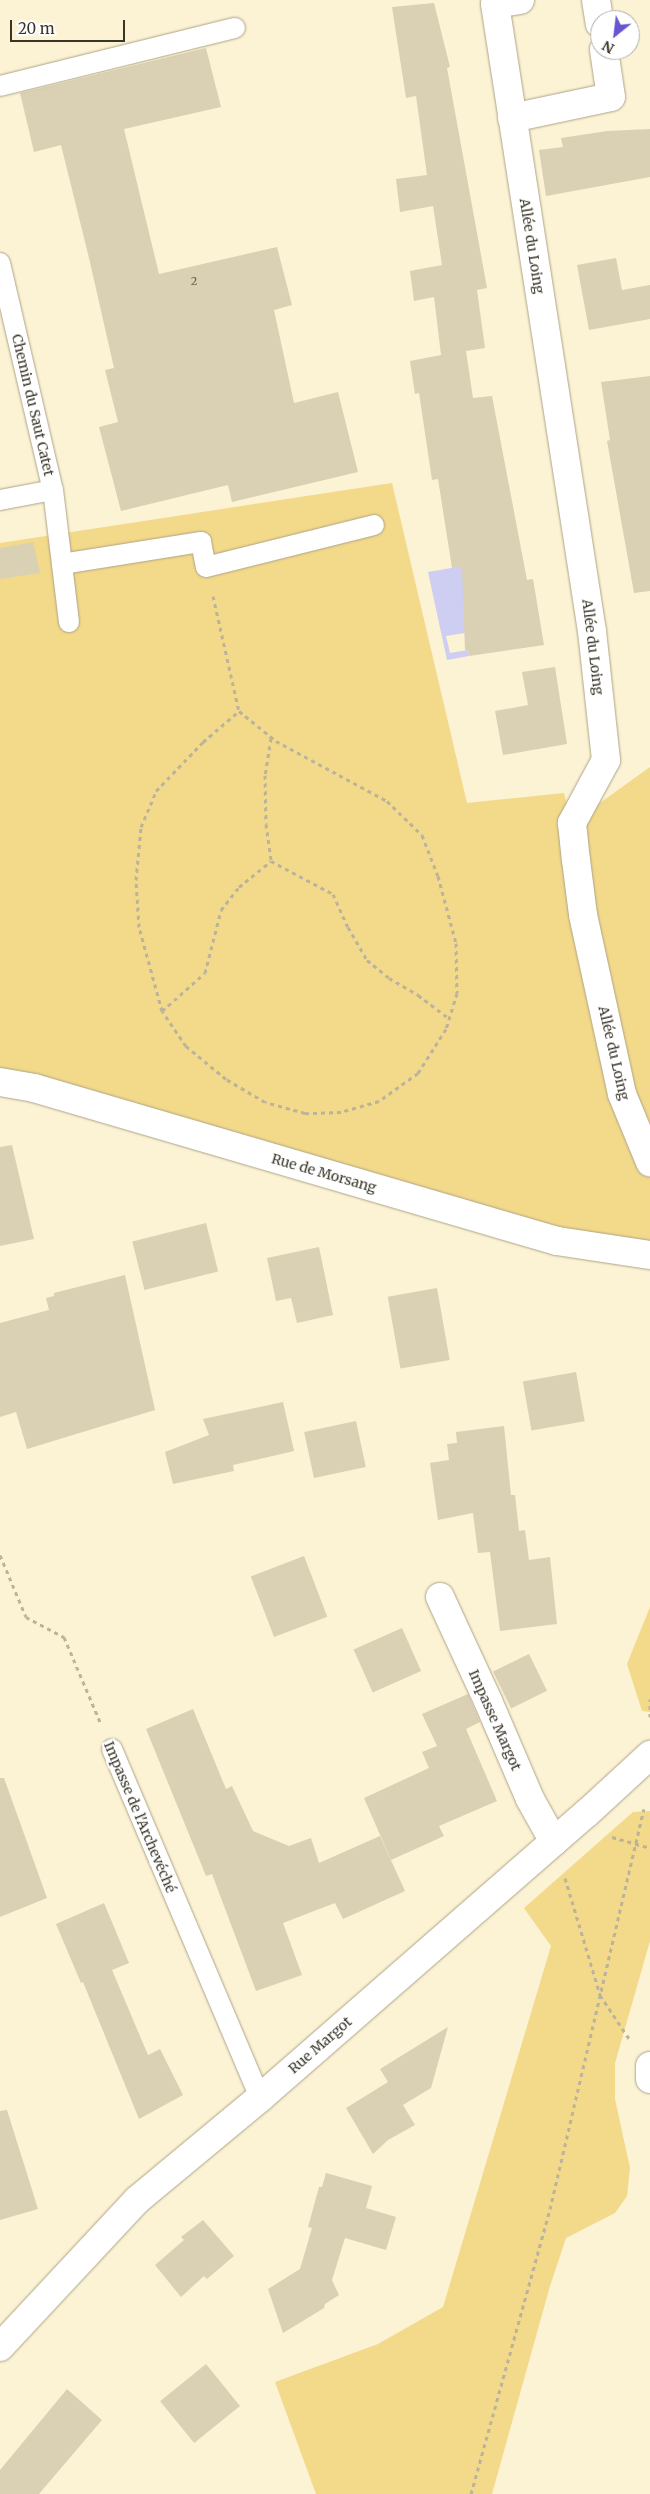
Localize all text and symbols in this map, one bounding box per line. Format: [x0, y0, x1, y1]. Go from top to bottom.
scale bar [12, 10, 128, 42]
north arrow [590, 10, 640, 60]
text: 20 m [18, 19, 55, 38]
text: N [599, 37, 617, 58]
street label: Allée du Loing [516, 197, 548, 295]
house number: 2 [191, 274, 197, 288]
street label: Chemin du Saut Catet [8, 332, 58, 478]
street label: Allée du Loing [579, 598, 607, 696]
street label: Allée du Loing [595, 1004, 633, 1102]
street label: Rue de Morsang [270, 1150, 378, 1196]
street label: Impasse Margot [465, 1667, 525, 1773]
street label: Impasse de l'Archevéché [100, 1739, 180, 1895]
street label: Rue Margot [285, 2013, 355, 2077]

